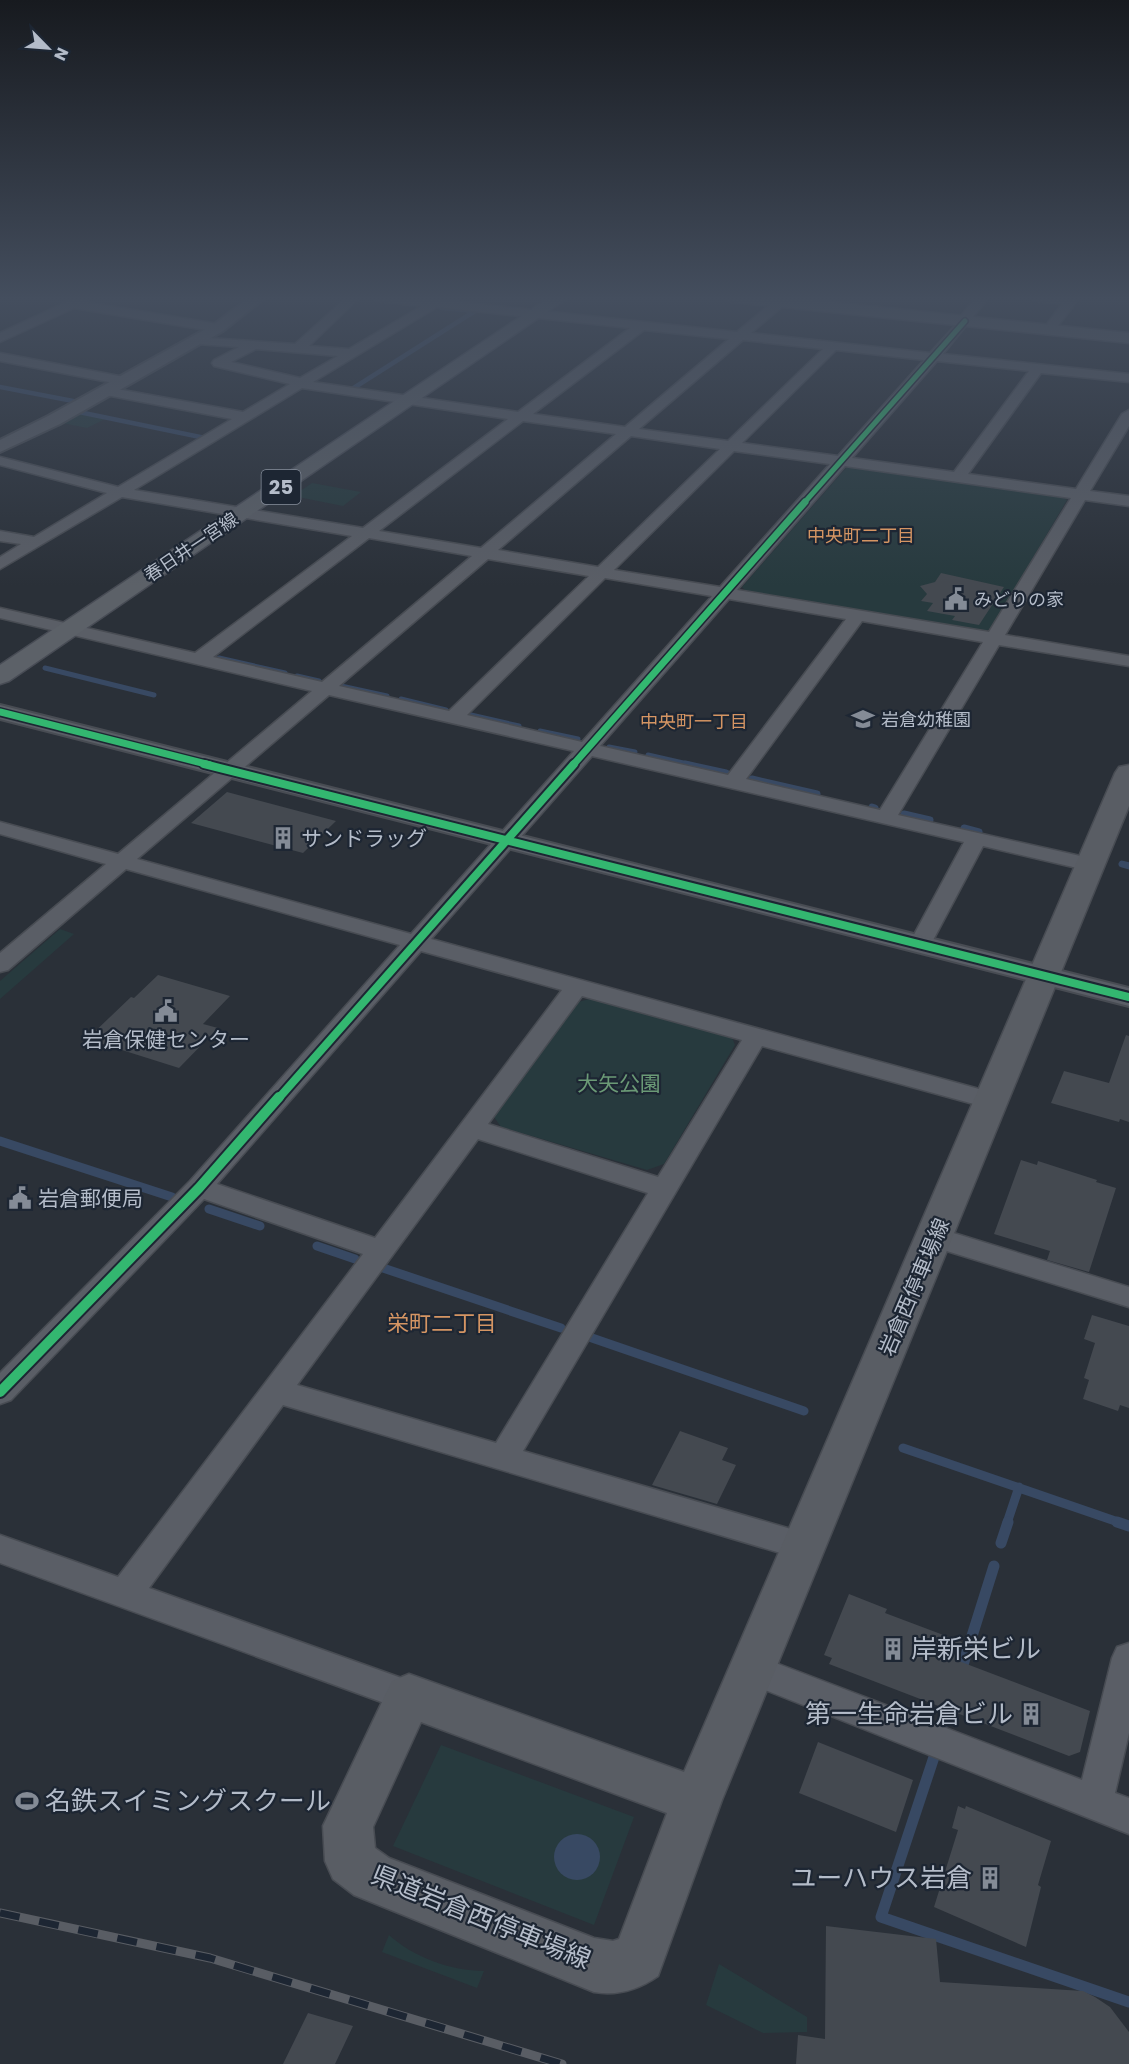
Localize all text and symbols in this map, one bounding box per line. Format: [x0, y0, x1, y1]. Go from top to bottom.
north arrow [18, 18, 78, 78]
text: N [48, 44, 74, 64]
road number: 25 [262, 470, 300, 504]
street label: 春日井一宮線 [139, 506, 243, 588]
district label: 中央町二丁目 [807, 523, 915, 548]
public building icon: みどりの家 [943, 586, 969, 612]
place label: みどりの家 [974, 587, 1064, 612]
school or university icon: 岩倉幼稚園 [850, 706, 876, 732]
place label: 岩倉幼稚園 [881, 707, 971, 732]
district label: 中央町一丁目 [640, 709, 748, 734]
place label: サンドラッグ [301, 824, 427, 853]
building icon: サンドラッグ [270, 825, 296, 851]
public building icon: 岩倉保健センター [153, 998, 179, 1024]
place label: 岩倉保健センター [82, 1025, 250, 1054]
park label: 大矢公園 [577, 1069, 661, 1098]
place label: 岩倉郵便局 [38, 1184, 143, 1213]
public building icon: 岩倉郵便局 [7, 1185, 33, 1211]
street label: 岩倉西停車場線 [872, 1214, 956, 1360]
district label: 栄町二丁目 [387, 1308, 497, 1339]
place label: 岸新栄ビル [911, 1631, 1041, 1667]
building icon: 岸新栄ビル [880, 1636, 906, 1662]
place label: 第一生命岩倉ビル [805, 1696, 1013, 1732]
building icon: 第一生命岩倉ビル [1018, 1701, 1044, 1727]
place label: 名鉄スイミングスクール [45, 1783, 331, 1819]
sports icon: 名鉄スイミングスクール [14, 1788, 40, 1814]
street label: 県道岩倉西停車場線 [366, 1856, 596, 1978]
place label: ユーハウス岩倉 [791, 1860, 972, 1896]
building icon: ユーハウス岩倉 [977, 1865, 1003, 1891]

